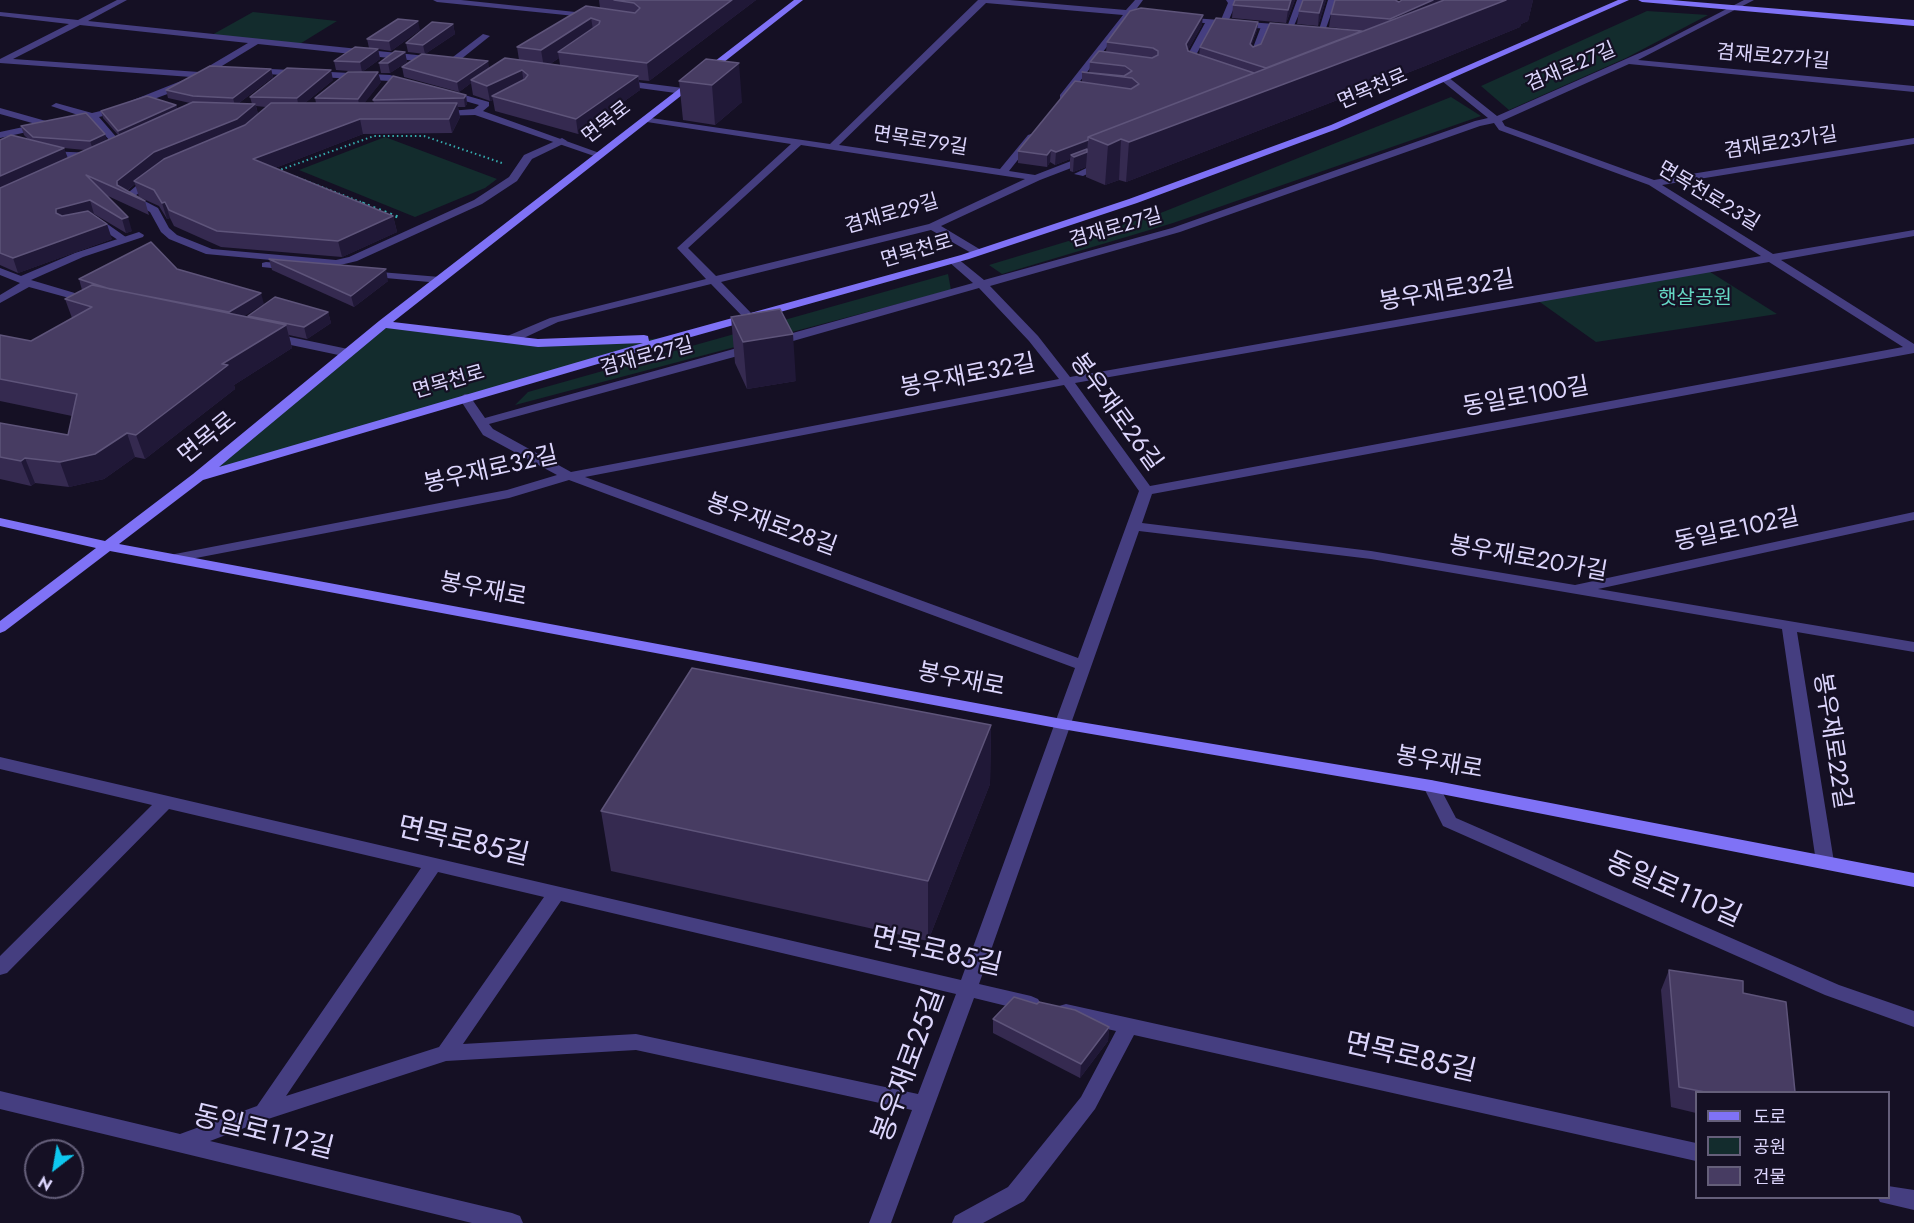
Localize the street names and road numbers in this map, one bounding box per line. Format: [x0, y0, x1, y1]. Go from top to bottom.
street label: 겸재로27길 [1522, 38, 1620, 98]
street label: 겸재로27가길 [1715, 41, 1831, 75]
street label: 면목천로 [1334, 65, 1412, 115]
street label: 면목로 [578, 97, 636, 149]
street label: 면목로79길 [871, 123, 969, 161]
street label: 겸재로23가길 [1723, 123, 1839, 165]
street label: 면목천로23길 [1653, 157, 1763, 237]
street label: 겸재로29길 [842, 190, 942, 240]
street label: 겸재로27길 [1067, 204, 1165, 254]
street label: 면목천로 [878, 230, 956, 274]
street label: 봉우재로32길 [1377, 266, 1517, 318]
street label: 겸재로27길 [598, 334, 696, 382]
street label: 봉우재로26길 [1063, 349, 1167, 477]
street label: 봉우재로32길 [898, 350, 1038, 404]
street label: 면목천로 [410, 361, 488, 405]
street label: 동일로100길 [1461, 373, 1591, 423]
street label: 면목로 [173, 407, 243, 471]
street label: 봉우재로32길 [421, 442, 561, 500]
street label: 봉우재로28길 [702, 489, 840, 563]
street label: 동일로102길 [1672, 504, 1802, 558]
street label: 봉우재로20가길 [1446, 532, 1610, 588]
street label: 봉우재로 [437, 568, 529, 614]
street label: 봉우재로 [915, 658, 1007, 704]
street label: 봉우재로22길 [1806, 671, 1856, 811]
street label: 봉우재로 [1393, 742, 1485, 786]
street label: 면목로85길 [394, 812, 532, 874]
street label: 동일로110길 [1600, 846, 1746, 936]
street label: 면목로85길 [867, 922, 1005, 984]
street label: 봉우재로25길 [867, 985, 953, 1147]
street label: 면목로85길 [1341, 1028, 1479, 1090]
street label: 동일로112길 [189, 1100, 337, 1168]

